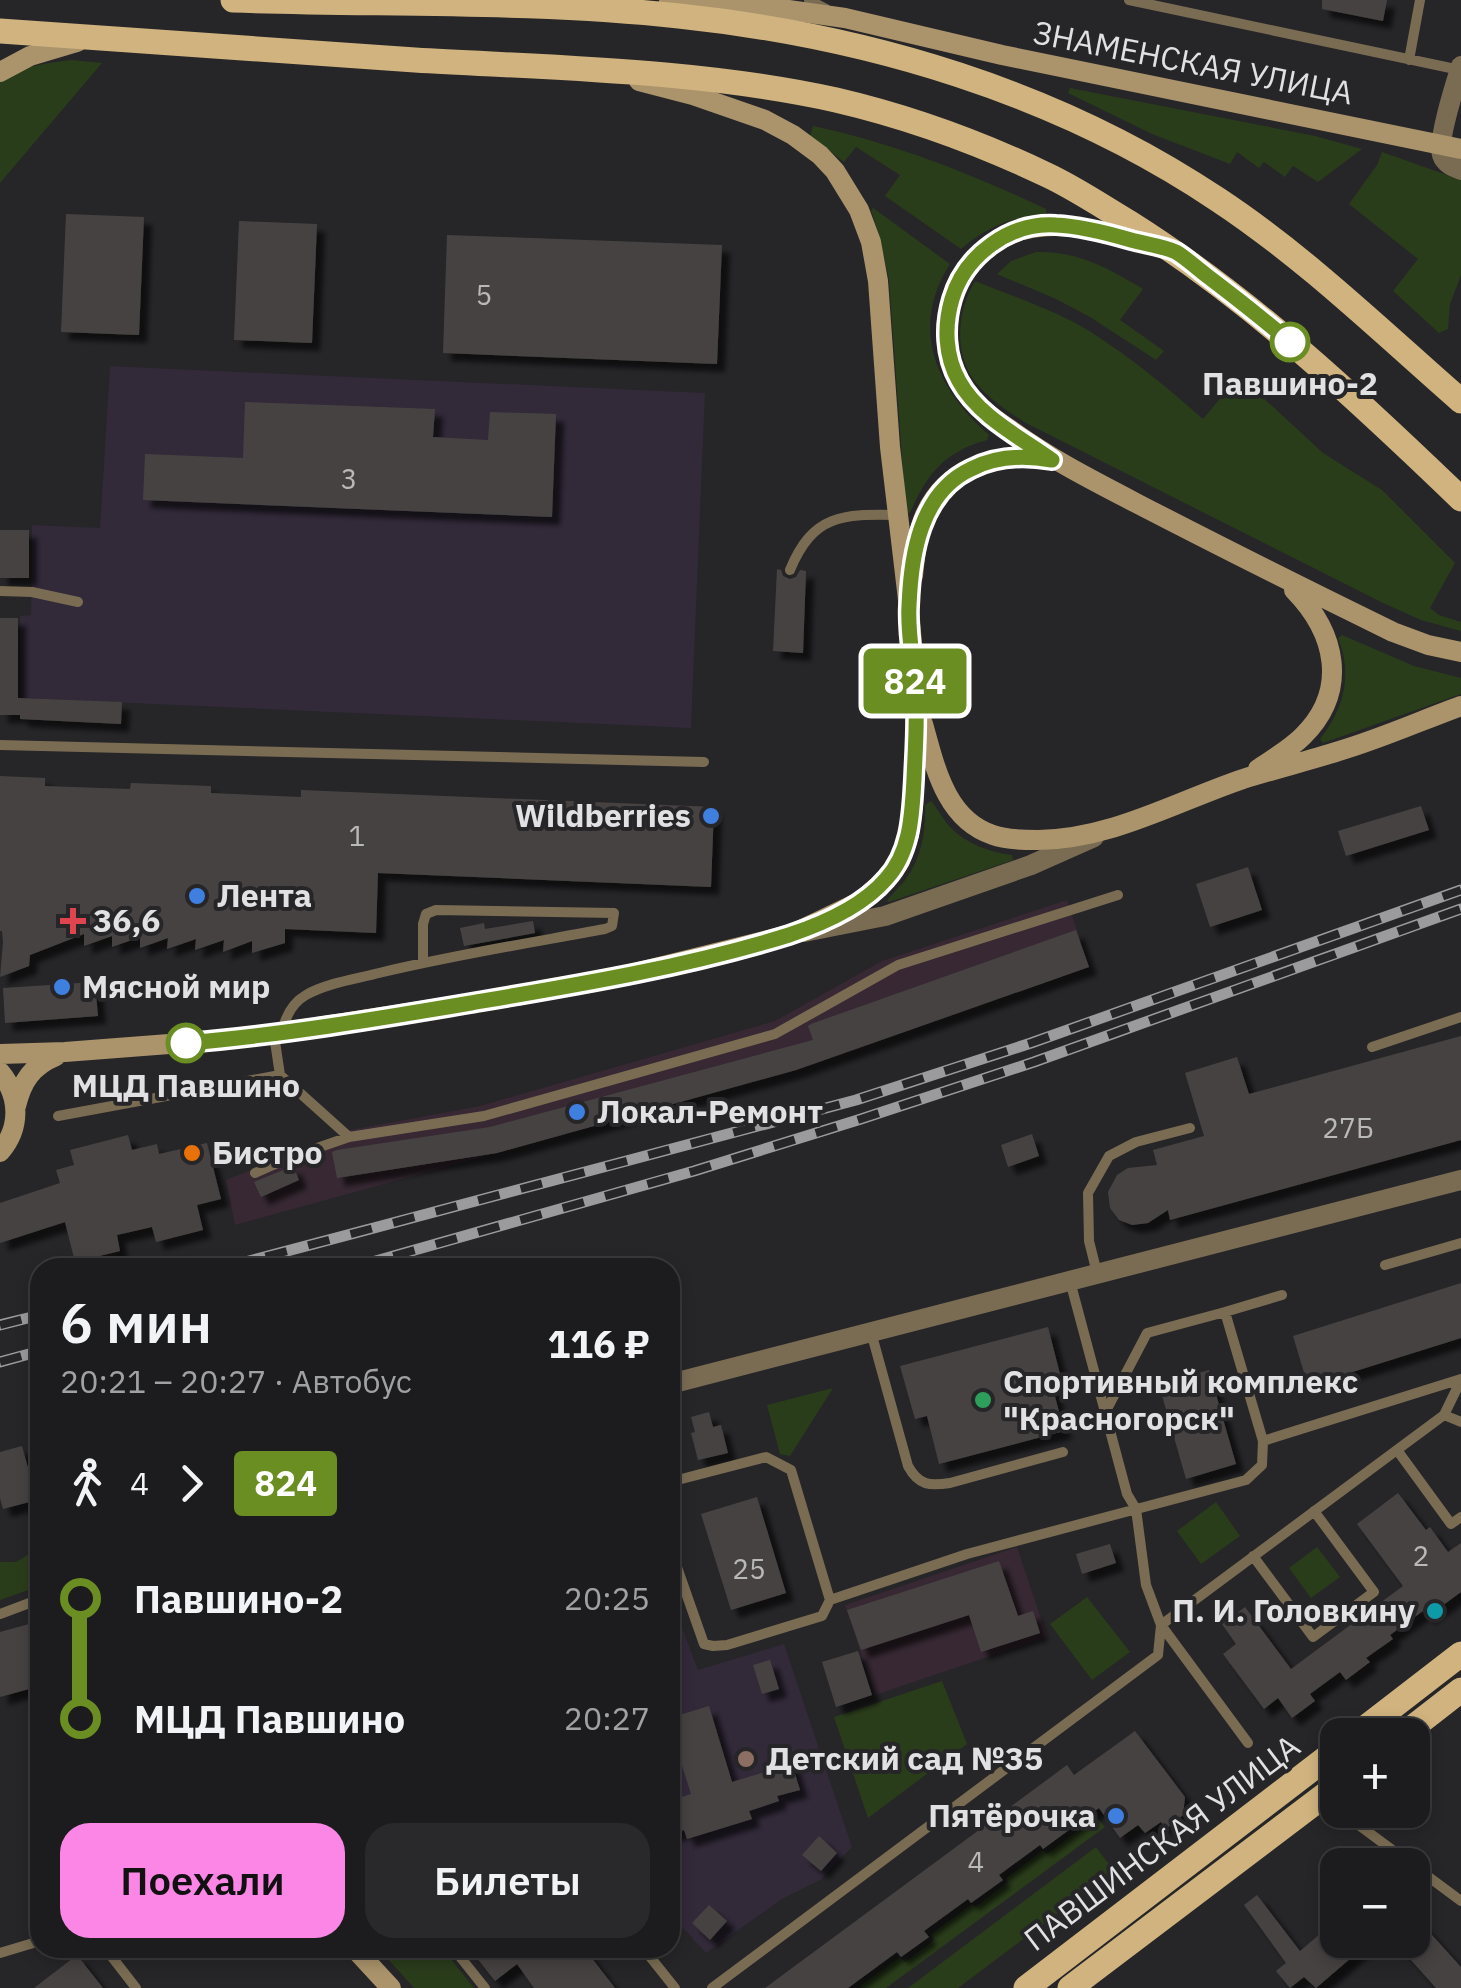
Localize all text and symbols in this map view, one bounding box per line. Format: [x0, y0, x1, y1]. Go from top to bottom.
street label: ЗНАМЕНСКАЯ УЛИЦА [1030, 10, 1357, 114]
house number: 5 [476, 276, 492, 313]
marker: Павшино-2 [1271, 323, 1309, 361]
place label: Павшино-2 [1202, 362, 1378, 404]
house number: 3 [341, 460, 357, 497]
line badge: 824 [858, 648, 972, 714]
text: 824 [883, 658, 947, 704]
place label: Wildberries [515, 794, 691, 836]
marker: Wildberries [700, 805, 722, 827]
house number: 1 [349, 817, 365, 854]
place label: Лента [217, 874, 312, 916]
marker: Лента [186, 885, 208, 907]
place label: 36,6 [93, 899, 161, 941]
marker: 36,6 [62, 910, 84, 932]
place label: Мясной мир [82, 965, 271, 1007]
marker: Мясной мир [51, 976, 73, 998]
marker: МЦД Павшино [167, 1024, 205, 1062]
place label: МЦД Павшино [72, 1064, 300, 1106]
place label: Локал-Ремонт [597, 1090, 823, 1132]
marker: Локал-Ремонт [566, 1101, 588, 1123]
house number: 27Б [1322, 1109, 1374, 1146]
place label: Бистро [212, 1131, 323, 1173]
marker: Бистро [181, 1142, 203, 1164]
text: 6 мин [60, 1287, 212, 1358]
text: 116 ₽ [548, 1319, 650, 1368]
text: 20:21 – 20:27 · Автобус [60, 1360, 412, 1402]
place label: Спортивный комплекс "Красногорск" [1003, 1360, 1358, 1439]
marker: Спортивный комплекс "Красногорск" [972, 1389, 994, 1411]
icon: walk [60, 1456, 115, 1511]
icon: forward [164, 1456, 219, 1511]
text: 824 [254, 1460, 317, 1506]
text: 4 [130, 1462, 149, 1504]
house number: 2 [1413, 1537, 1429, 1574]
house number: 25 [732, 1550, 766, 1587]
text: Павшино-2 [134, 1574, 343, 1623]
text: 20:25 [564, 1577, 650, 1619]
place label: П. И. Головкину [1172, 1589, 1415, 1631]
marker: П. И. Головкину [1424, 1600, 1446, 1622]
text: МЦД Павшино [134, 1694, 405, 1743]
text: 20:27 [564, 1697, 650, 1739]
map controls [1320, 1718, 1430, 1958]
button: + [1320, 1718, 1430, 1828]
street label: ПАВШИНСКАЯ УЛИЦА [1015, 1725, 1308, 1960]
place label: Детский сад №35 [766, 1737, 1043, 1779]
marker: Детский сад №35 [735, 1748, 757, 1770]
place label: Пятёрочка [928, 1794, 1096, 1836]
marker: Пятёрочка [1105, 1805, 1127, 1827]
button: Поехали [60, 1823, 345, 1938]
button: Билеты [365, 1823, 650, 1938]
house number: 4 [968, 1843, 984, 1880]
button: − [1320, 1848, 1430, 1958]

